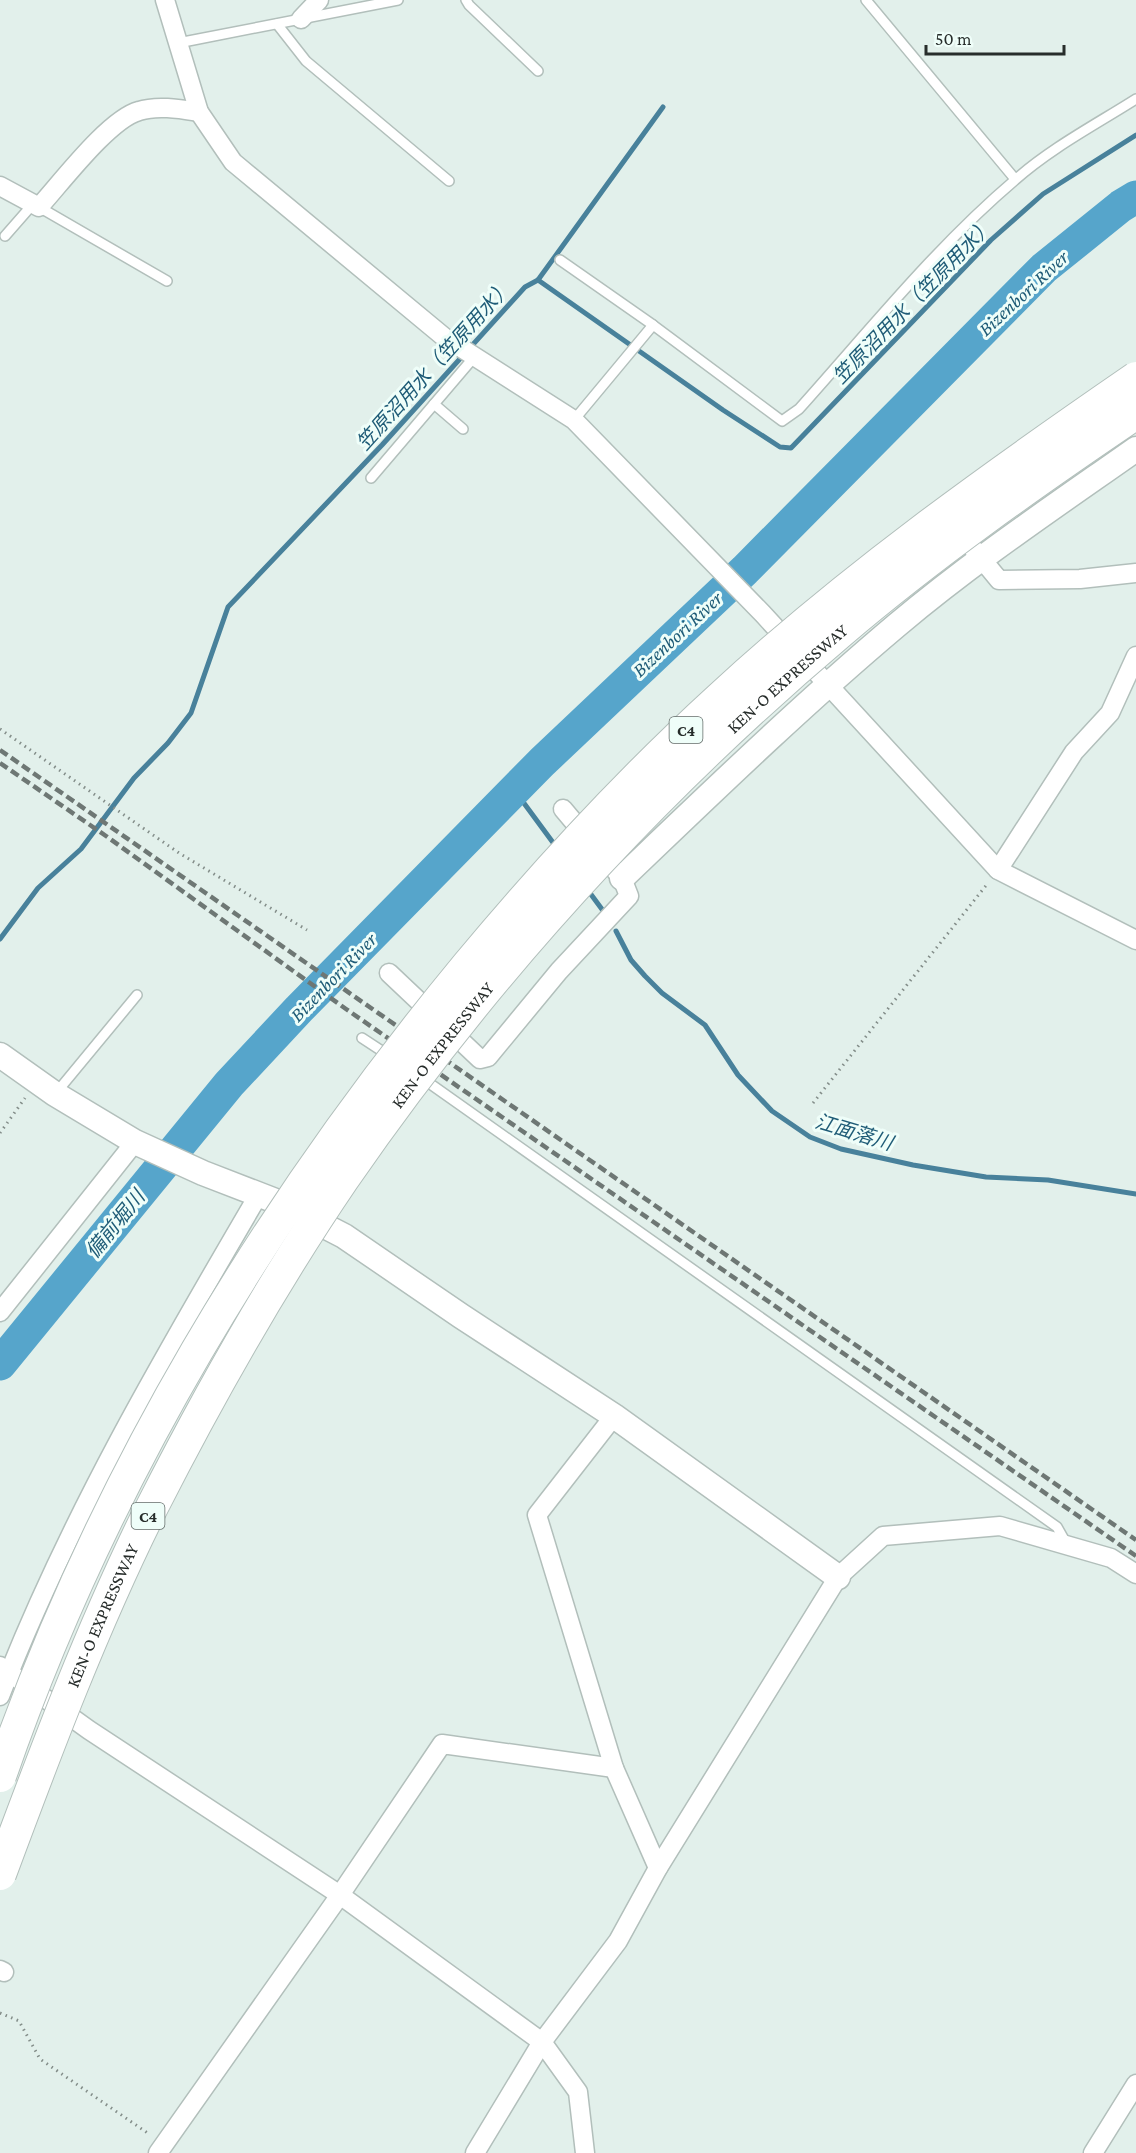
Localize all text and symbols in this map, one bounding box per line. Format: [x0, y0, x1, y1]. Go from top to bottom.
scale bar [926, 18, 1064, 56]
text: 50 m [935, 29, 972, 49]
water label: 笠原沼用水（笠原用水） [829, 214, 997, 388]
water label: Bizenbori River [974, 245, 1073, 340]
water label: 笠原沼用水（笠原用水） [352, 276, 516, 454]
water label: Bizenbori River [628, 586, 727, 681]
street label: KEN-O EXPRESSWAY [723, 620, 852, 738]
road number: C4 [670, 717, 702, 743]
water label: Bizenbori River [285, 927, 381, 1026]
street label: KEN-O EXPRESSWAY [387, 978, 498, 1112]
water label: 江面落川 [813, 1110, 897, 1155]
water label: 備前堀川 [81, 1184, 150, 1262]
road number: C4 [132, 1503, 164, 1529]
street label: KEN-O EXPRESSWAY [63, 1540, 143, 1690]

